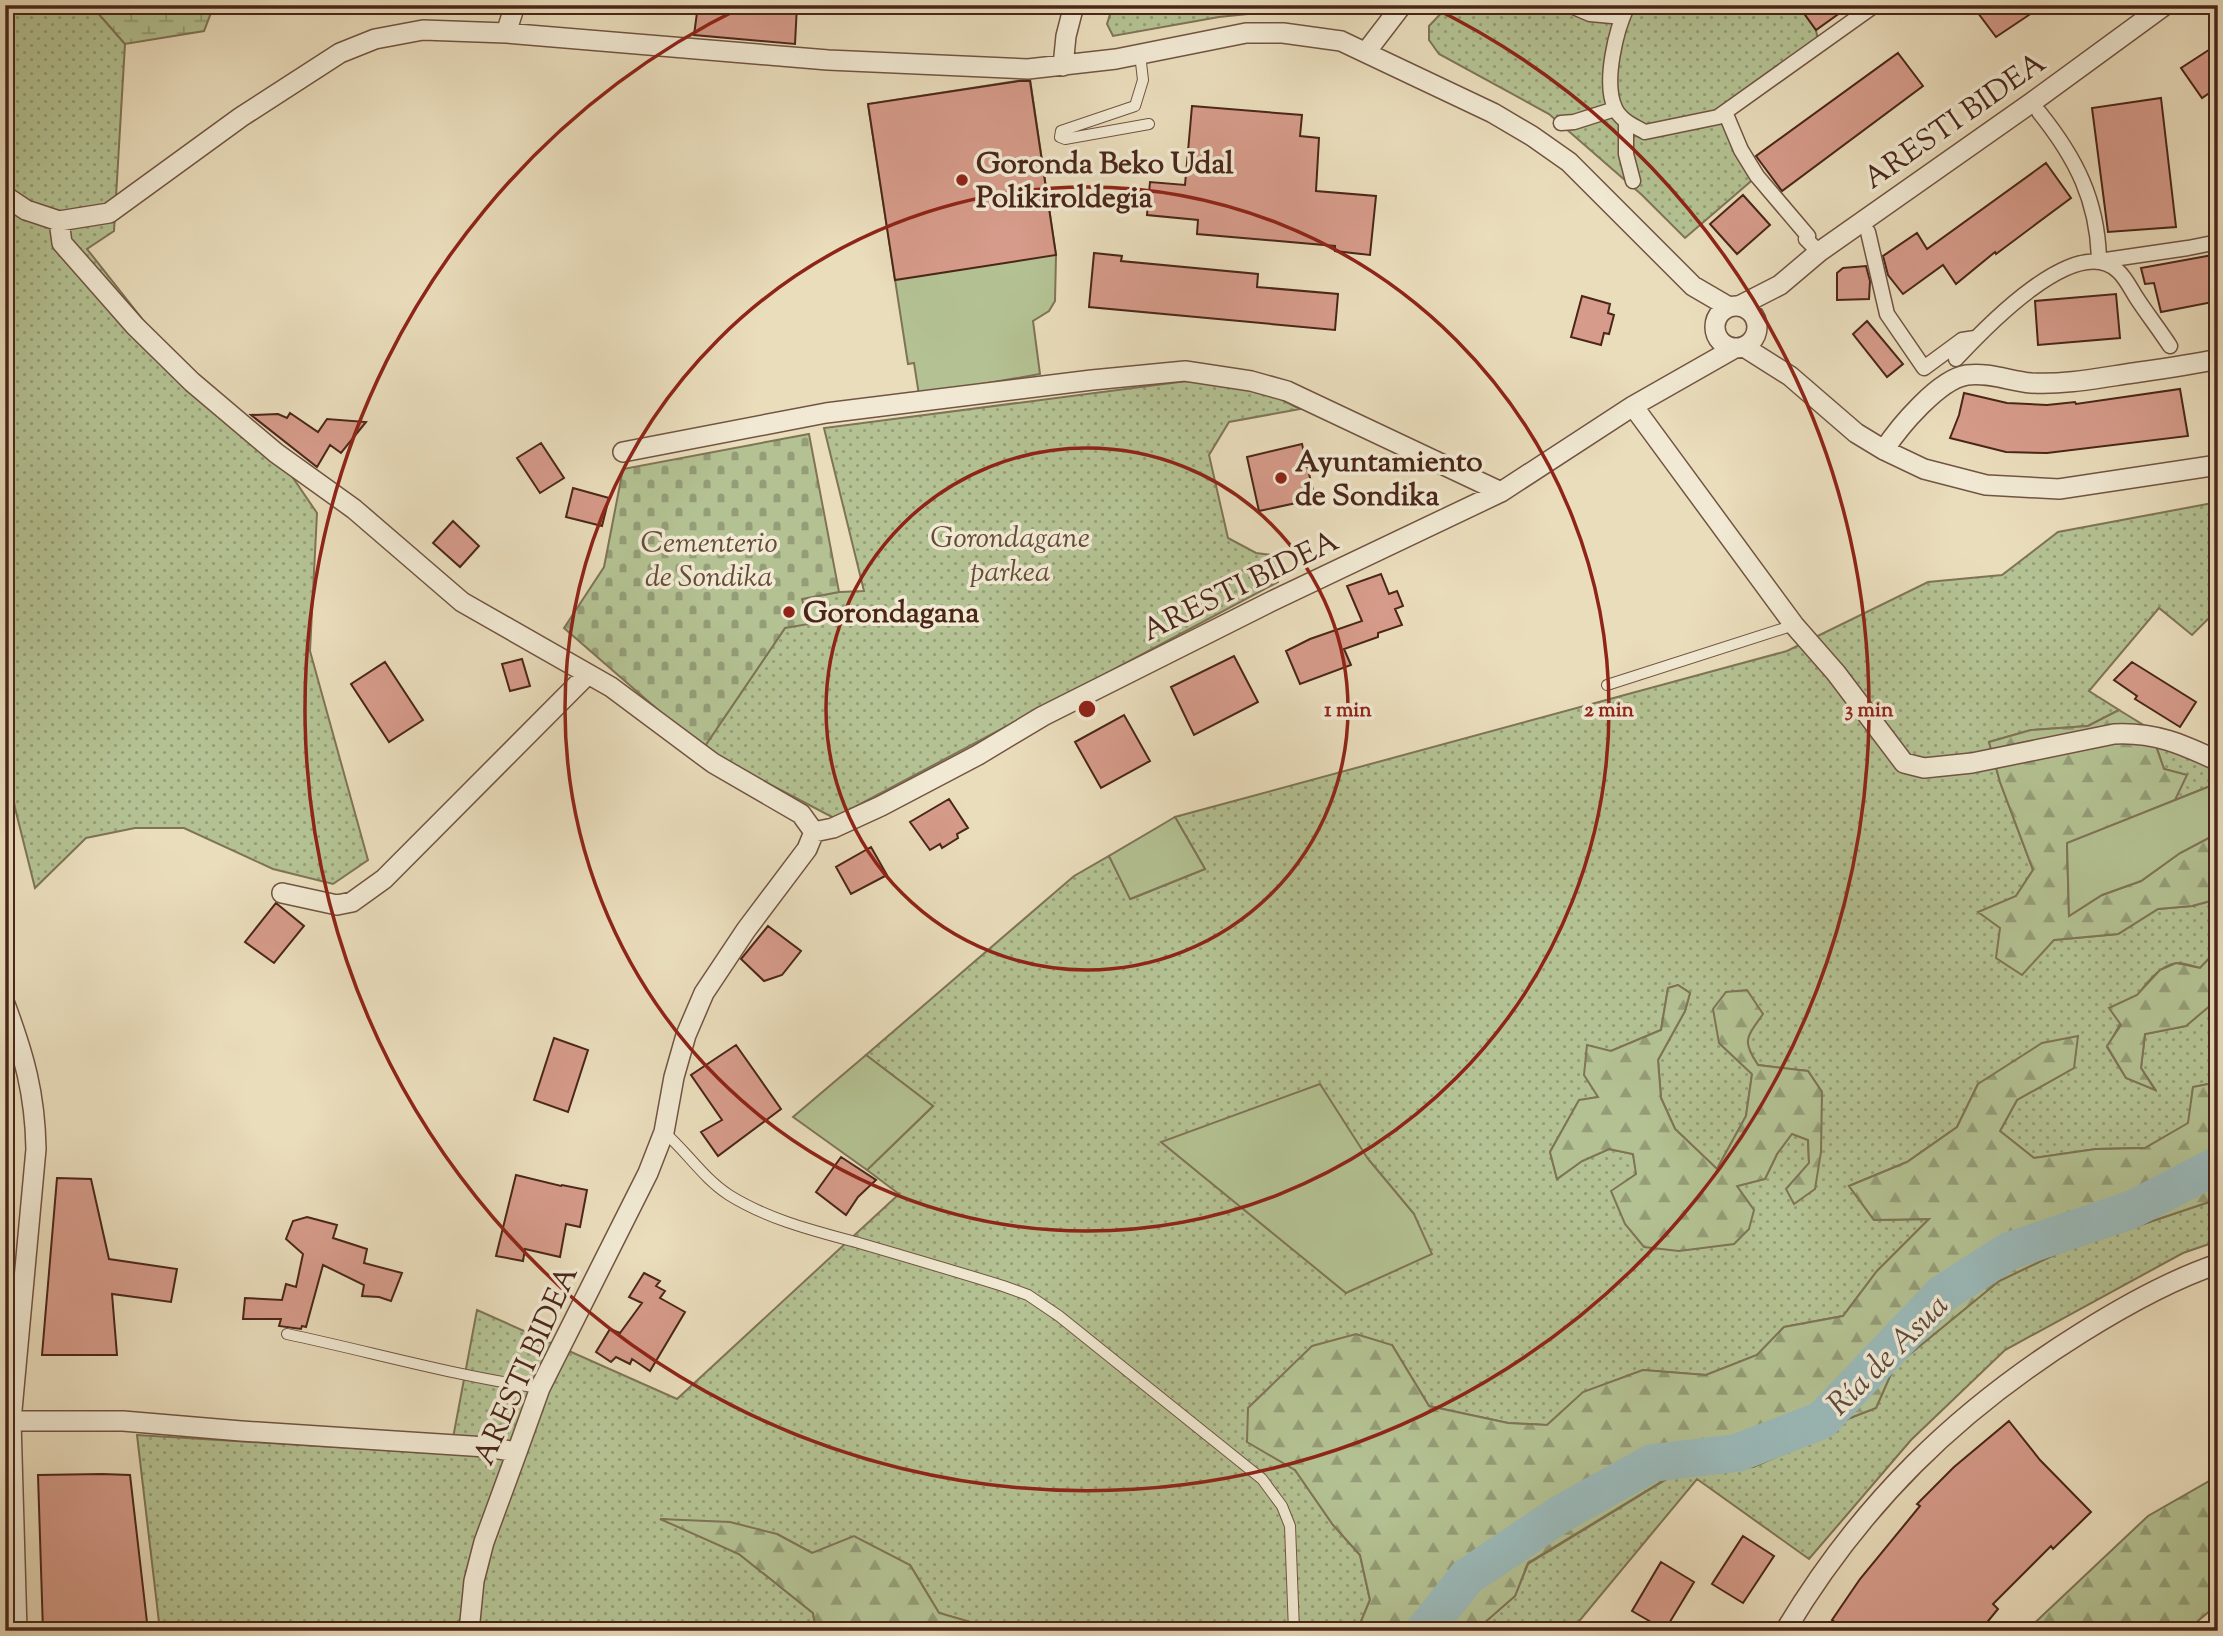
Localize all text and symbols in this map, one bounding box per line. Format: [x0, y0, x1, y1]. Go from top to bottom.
street label: ARESTI BIDEA [1855, 43, 2055, 201]
place label: Goronda Beko Udal Polikiroldegia [976, 144, 1234, 221]
marker: Goronda Beko Udal Polikiroldegia [954, 172, 970, 188]
place label: Ayuntamiento de Sondika [1295, 442, 1483, 519]
marker: Ayuntamiento de Sondika [1273, 470, 1289, 486]
park label: Gorondagane parkea [930, 518, 1090, 595]
street label: ARESTI BIDEA [1135, 521, 1347, 654]
park label: Cementerio de Sondika [640, 523, 778, 600]
place label: Gorondagana [803, 593, 980, 636]
marker: Gorondagana [781, 604, 797, 620]
text: 1 min [1324, 696, 1372, 726]
text: 2 min [1584, 696, 1635, 726]
text: 3 min [1845, 696, 1894, 726]
centre of rings [1075, 697, 1099, 721]
street label: ARESTI BIDEA [464, 1259, 590, 1473]
water label: Ría de Asua [1818, 1285, 1960, 1427]

